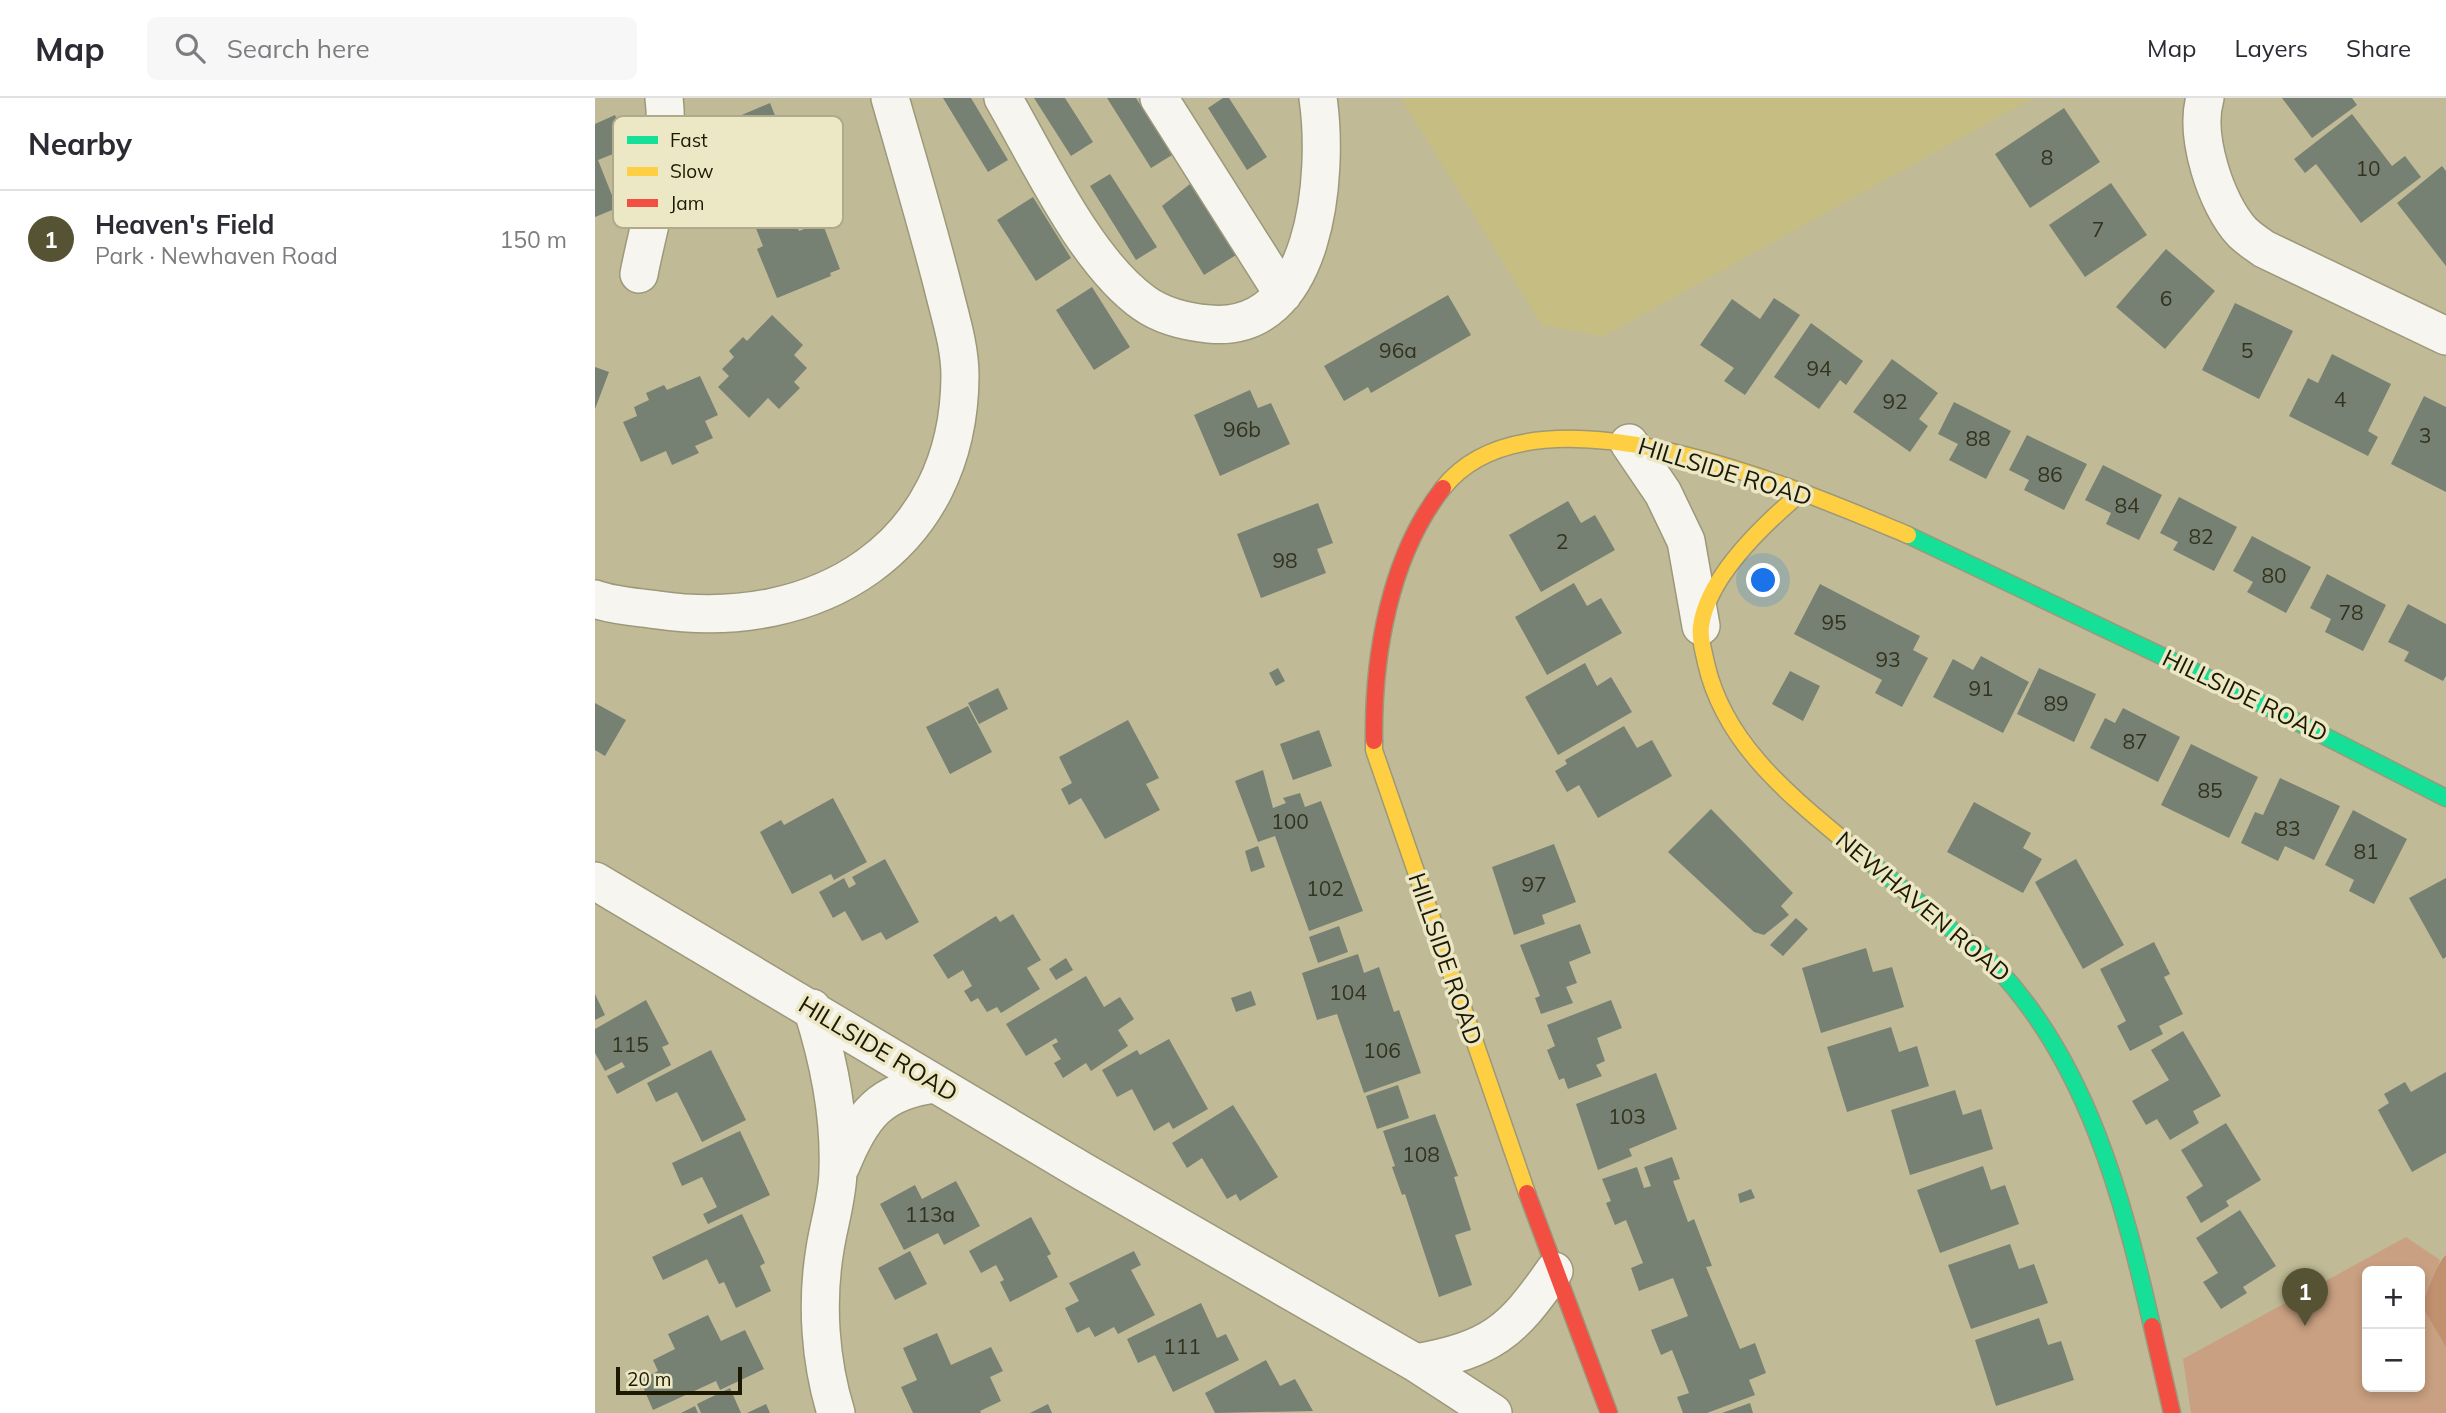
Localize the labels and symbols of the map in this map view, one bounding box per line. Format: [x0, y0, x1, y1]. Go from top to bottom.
legend [613, 116, 843, 228]
text: Fast [670, 128, 708, 152]
house number: 8 [2041, 144, 2053, 170]
house number: 10 [2355, 155, 2381, 181]
text: Slow [670, 159, 714, 183]
text: Jam [670, 191, 704, 215]
house number: 7 [2092, 216, 2104, 242]
house number: 6 [2160, 285, 2172, 311]
house number: 96a [1379, 337, 1417, 363]
house number: 5 [2241, 337, 2253, 363]
house number: 94 [1806, 355, 1832, 381]
house number: 4 [2334, 386, 2347, 412]
house number: 92 [1882, 388, 1908, 414]
house number: 96b [1223, 416, 1261, 442]
house number: 3 [2419, 422, 2431, 448]
house number: 88 [1965, 425, 1991, 451]
street label: HILLSIDE ROAD [1635, 430, 1816, 512]
house number: 86 [2037, 461, 2063, 487]
house number: 84 [2114, 492, 2140, 518]
house number: 82 [2188, 523, 2214, 549]
house number: 2 [1556, 528, 1568, 554]
house number: 98 [1272, 547, 1298, 573]
house number: 80 [2261, 562, 2287, 588]
your location [1746, 563, 1780, 597]
house number: 78 [2338, 599, 2364, 625]
house number: 95 [1821, 609, 1847, 635]
street label: HILLSIDE ROAD [2158, 642, 2333, 748]
house number: 93 [1875, 646, 1901, 672]
house number: 91 [1968, 675, 1994, 701]
house number: 89 [2043, 690, 2069, 716]
house number: 87 [2122, 728, 2148, 754]
house number: 85 [2197, 777, 2223, 803]
house number: 100 [1271, 808, 1309, 834]
house number: 83 [2275, 815, 2301, 841]
street label: NEWHAVEN ROAD [1830, 824, 2017, 988]
house number: 81 [2353, 838, 2379, 864]
street label: HILLSIDE ROAD [1402, 869, 1489, 1049]
house number: 97 [1521, 871, 1547, 897]
house number: 102 [1306, 875, 1344, 901]
house number: 104 [1329, 979, 1367, 1005]
street label: HILLSIDE ROAD [794, 989, 963, 1107]
house number: 115 [611, 1031, 649, 1057]
house number: 106 [1363, 1037, 1401, 1063]
house number: 103 [1608, 1103, 1646, 1129]
house number: 108 [1402, 1141, 1440, 1167]
house number: 113a [905, 1201, 955, 1227]
pin: 1 [2282, 1268, 2328, 1326]
house number: 111 [1163, 1333, 1201, 1359]
scale bar [616, 1364, 742, 1396]

